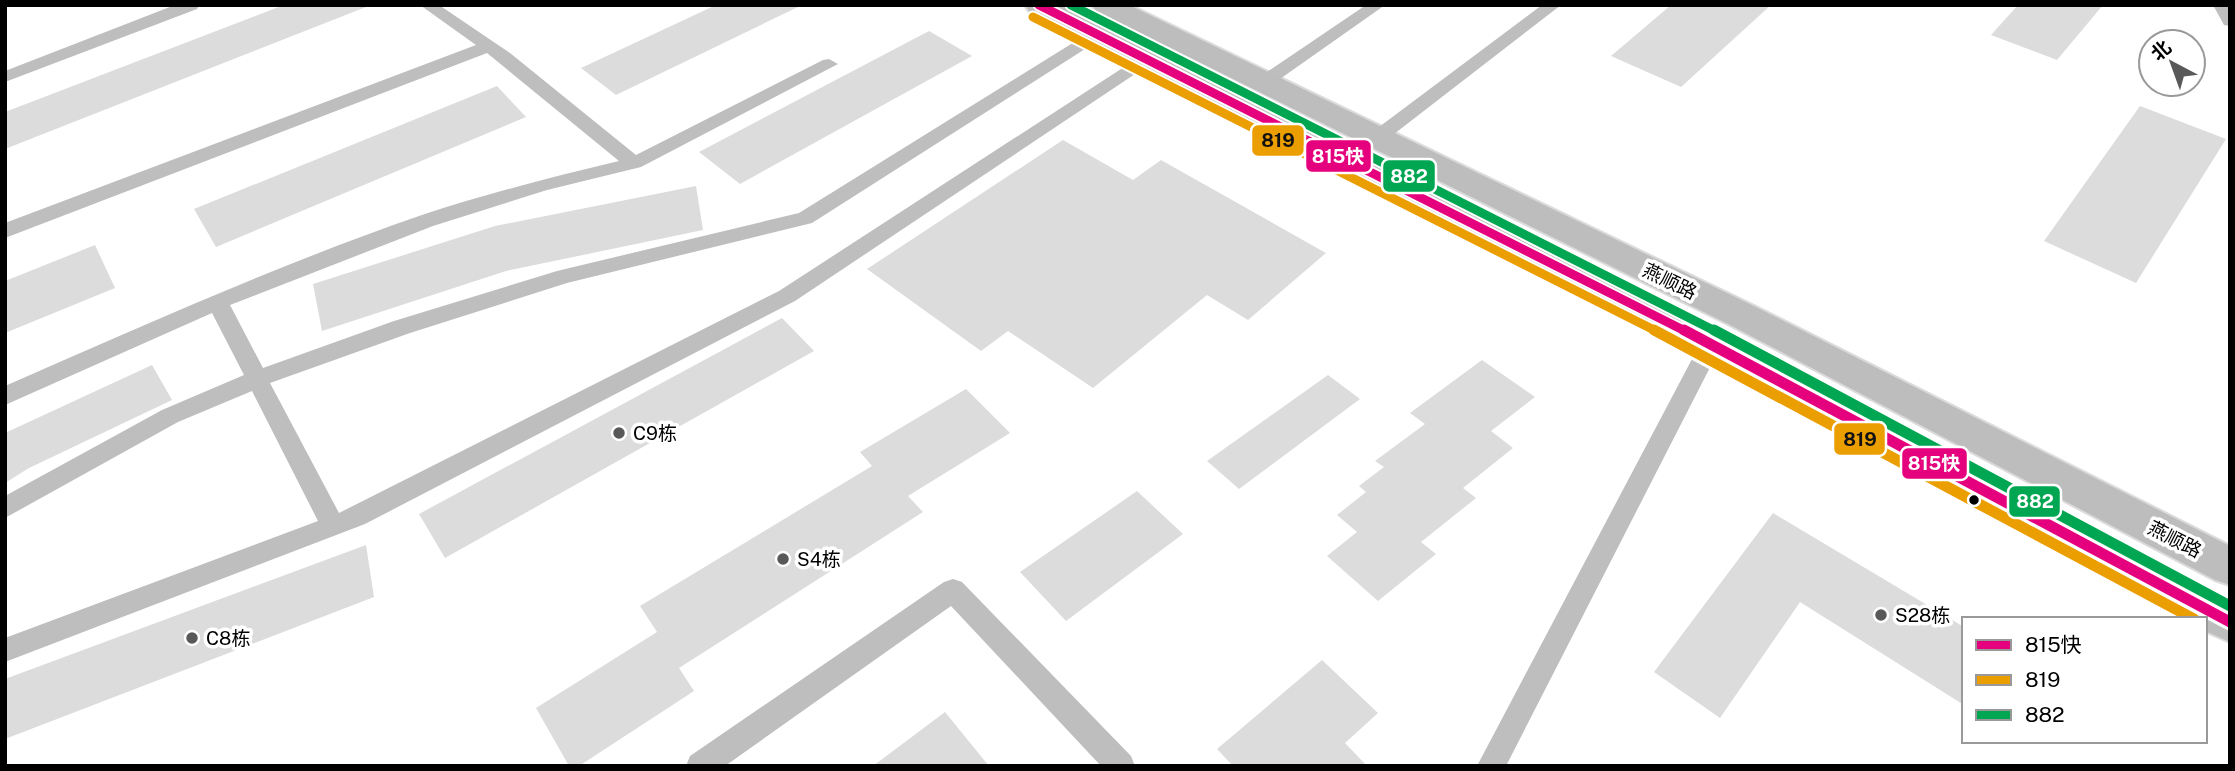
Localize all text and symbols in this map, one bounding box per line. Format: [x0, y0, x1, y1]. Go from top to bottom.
north arrow [2137, 28, 2207, 98]
text: 北 [2146, 36, 2175, 65]
line badge: 819 [1251, 124, 1305, 157]
text: 819 [1261, 129, 1295, 151]
line badge: 815快 [1305, 139, 1372, 173]
text: 815快 [1312, 145, 1364, 167]
line badge: 882 [1382, 159, 1436, 193]
text: 882 [1390, 165, 1428, 187]
street label: 燕顺路 [1640, 259, 1700, 303]
place label: C9栋 [633, 422, 677, 444]
line badge: 819 [1833, 422, 1886, 456]
marker: C9栋 [611, 425, 627, 441]
text: 819 [1843, 428, 1877, 450]
line badge: 815快 [1901, 447, 1968, 480]
text: 815快 [1908, 452, 1960, 474]
line badge: 882 [2008, 485, 2061, 518]
text: 882 [2016, 490, 2054, 512]
unlabelled marker [1967, 493, 1981, 507]
street label: 燕顺路 [2145, 516, 2205, 562]
place label: S4栋 [797, 548, 841, 570]
marker: S4栋 [775, 551, 791, 567]
place label: S28栋 [1895, 604, 1950, 626]
marker: S28栋 [1873, 607, 1889, 623]
legend [1962, 617, 2207, 743]
place label: C8栋 [206, 627, 250, 649]
marker: C8栋 [184, 630, 200, 646]
text: 815快 [2025, 632, 2082, 657]
text: 819 [2025, 667, 2060, 692]
text: 882 [2025, 702, 2065, 727]

